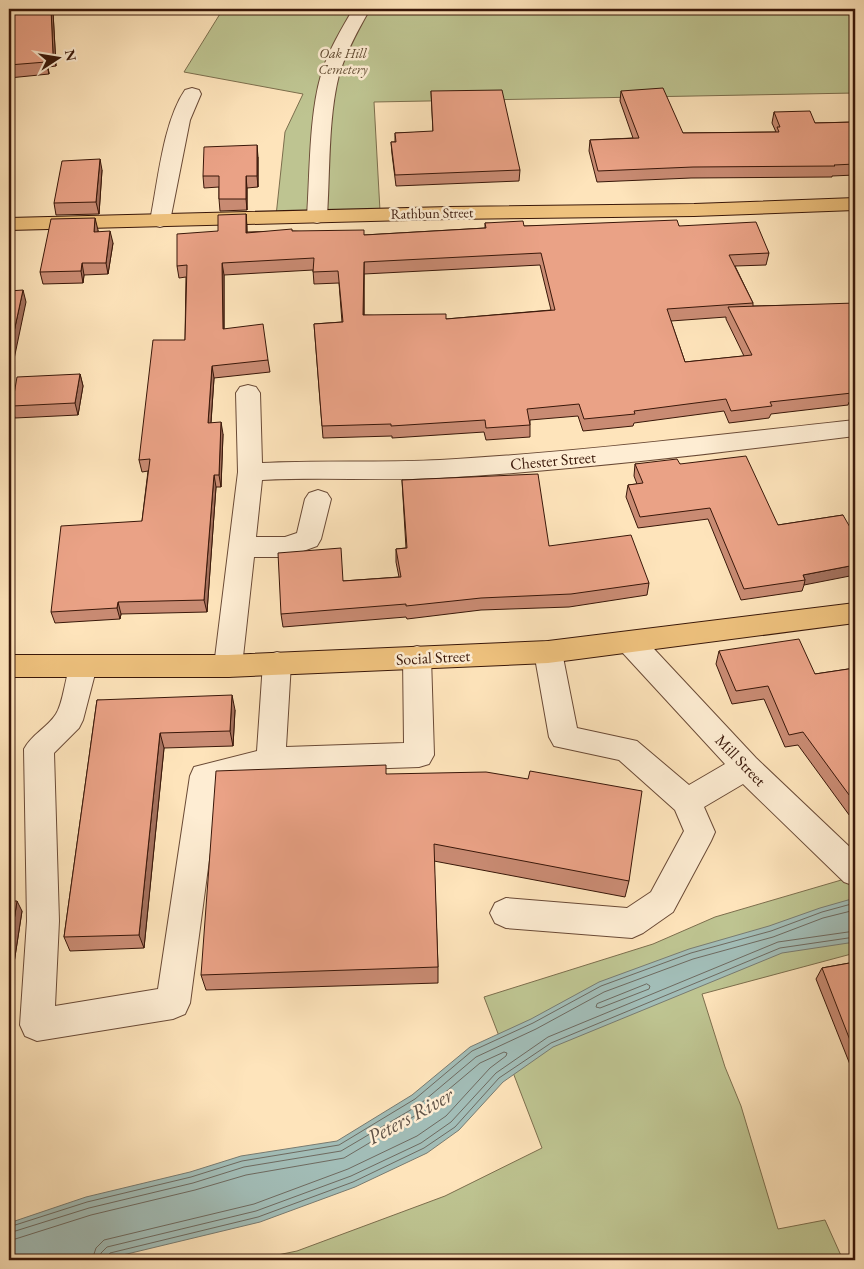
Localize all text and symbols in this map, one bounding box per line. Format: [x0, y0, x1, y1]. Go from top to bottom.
north arrow [32, 32, 82, 82]
park label: Oak Hill Cemetery [318, 44, 368, 78]
text: N [61, 48, 81, 63]
street label: Rathbun Street [390, 203, 474, 223]
street label: Chester Street [509, 446, 597, 475]
street label: Social Street [395, 645, 471, 670]
street label: Mill Street [711, 730, 771, 791]
water label: Peters River [362, 1080, 459, 1150]

